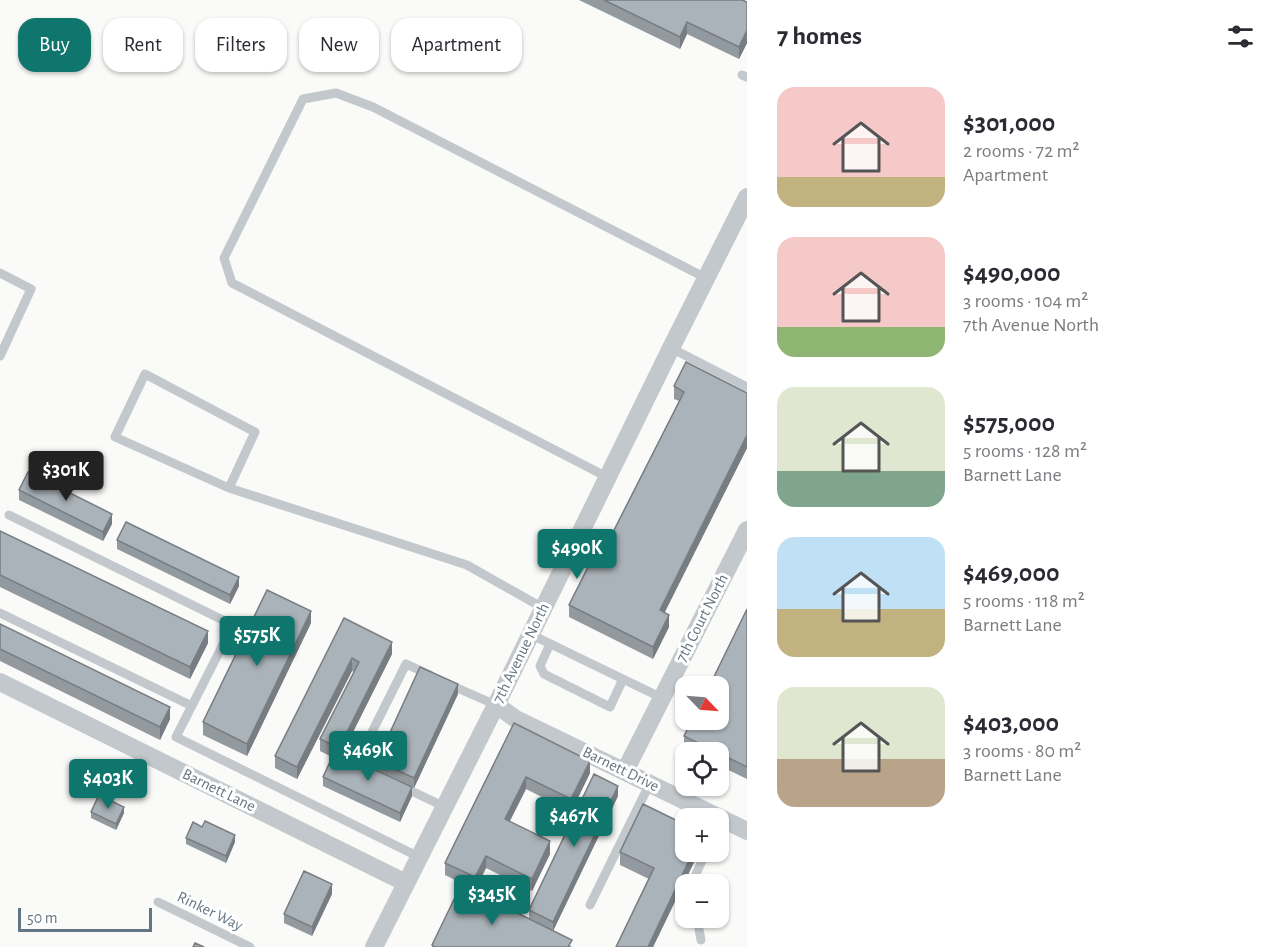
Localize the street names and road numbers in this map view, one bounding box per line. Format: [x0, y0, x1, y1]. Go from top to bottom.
street label: 7th Court North [673, 571, 731, 665]
street label: 7th Avenue North [490, 601, 552, 705]
street label: Barnett Drive [580, 744, 662, 794]
street label: Barnett Lane [180, 765, 258, 815]
street label: Rinker Way [174, 888, 245, 935]

